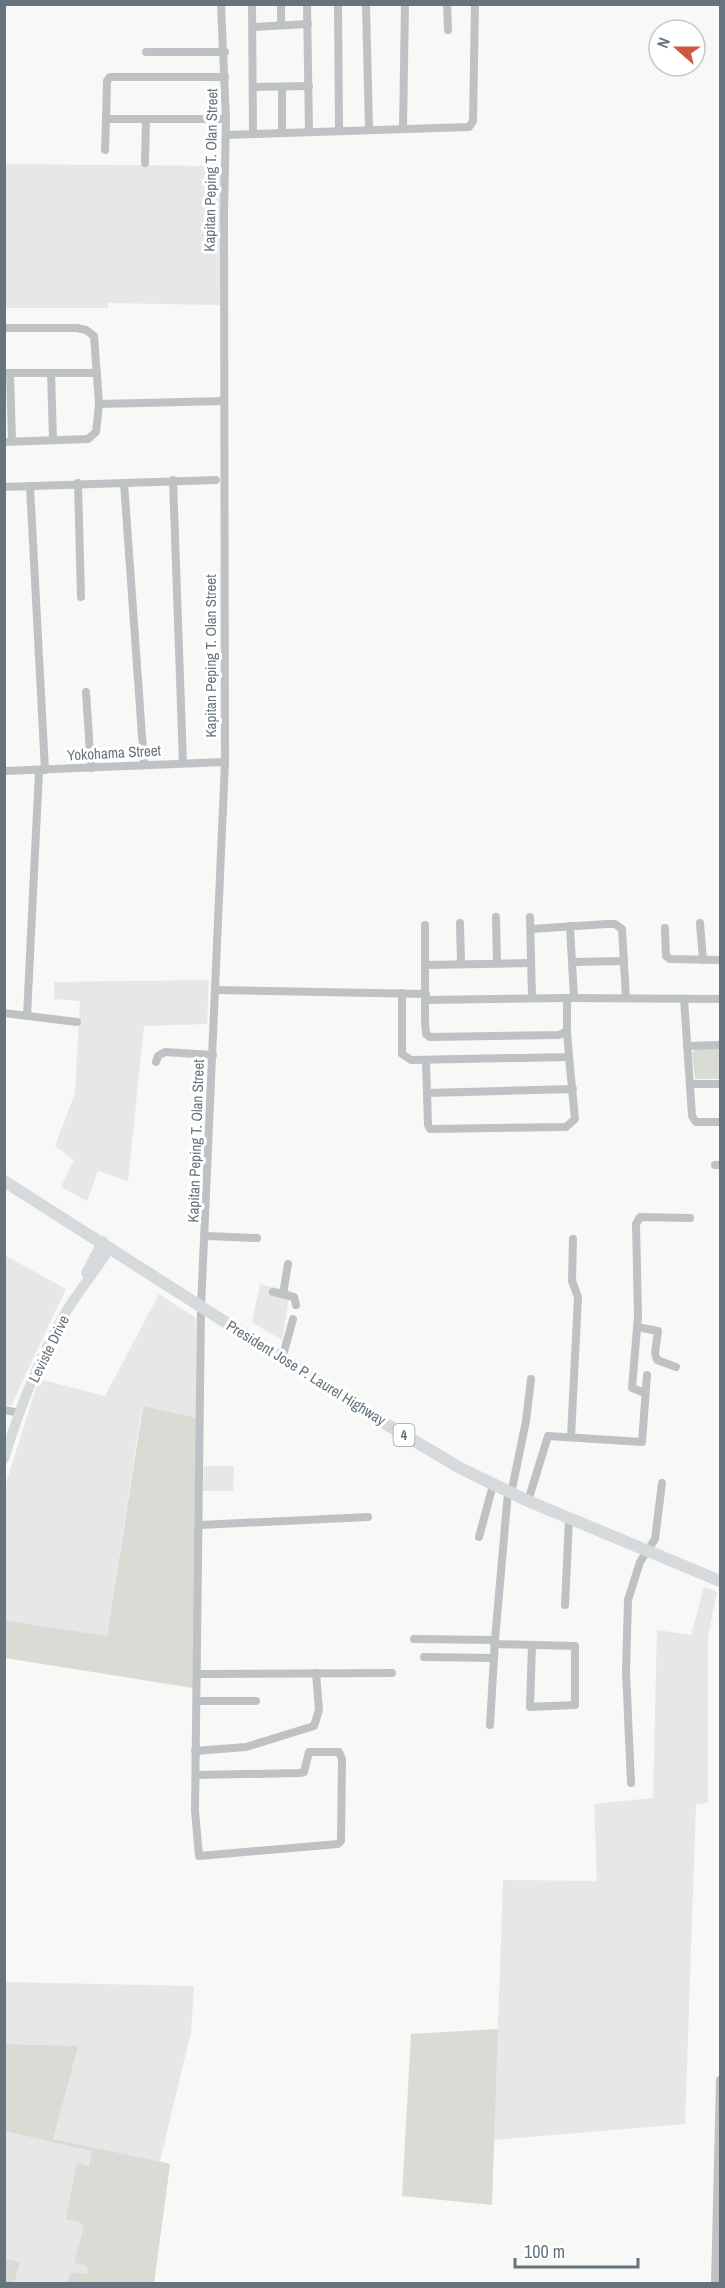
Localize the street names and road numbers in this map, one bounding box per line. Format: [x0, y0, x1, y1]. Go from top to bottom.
street label: Kapitan Peping T. Olan Street [199, 88, 222, 252]
street label: Kapitan Peping T. Olan Street [200, 574, 221, 738]
street label: Yokohama Street [66, 740, 162, 765]
street label: Kapitan Peping T. Olan Street [182, 1058, 209, 1223]
street label: Leviste Drive [23, 1311, 74, 1386]
street label: President Jose P. Laurel Highway [223, 1315, 391, 1431]
road number: 4 [394, 1424, 414, 1446]

